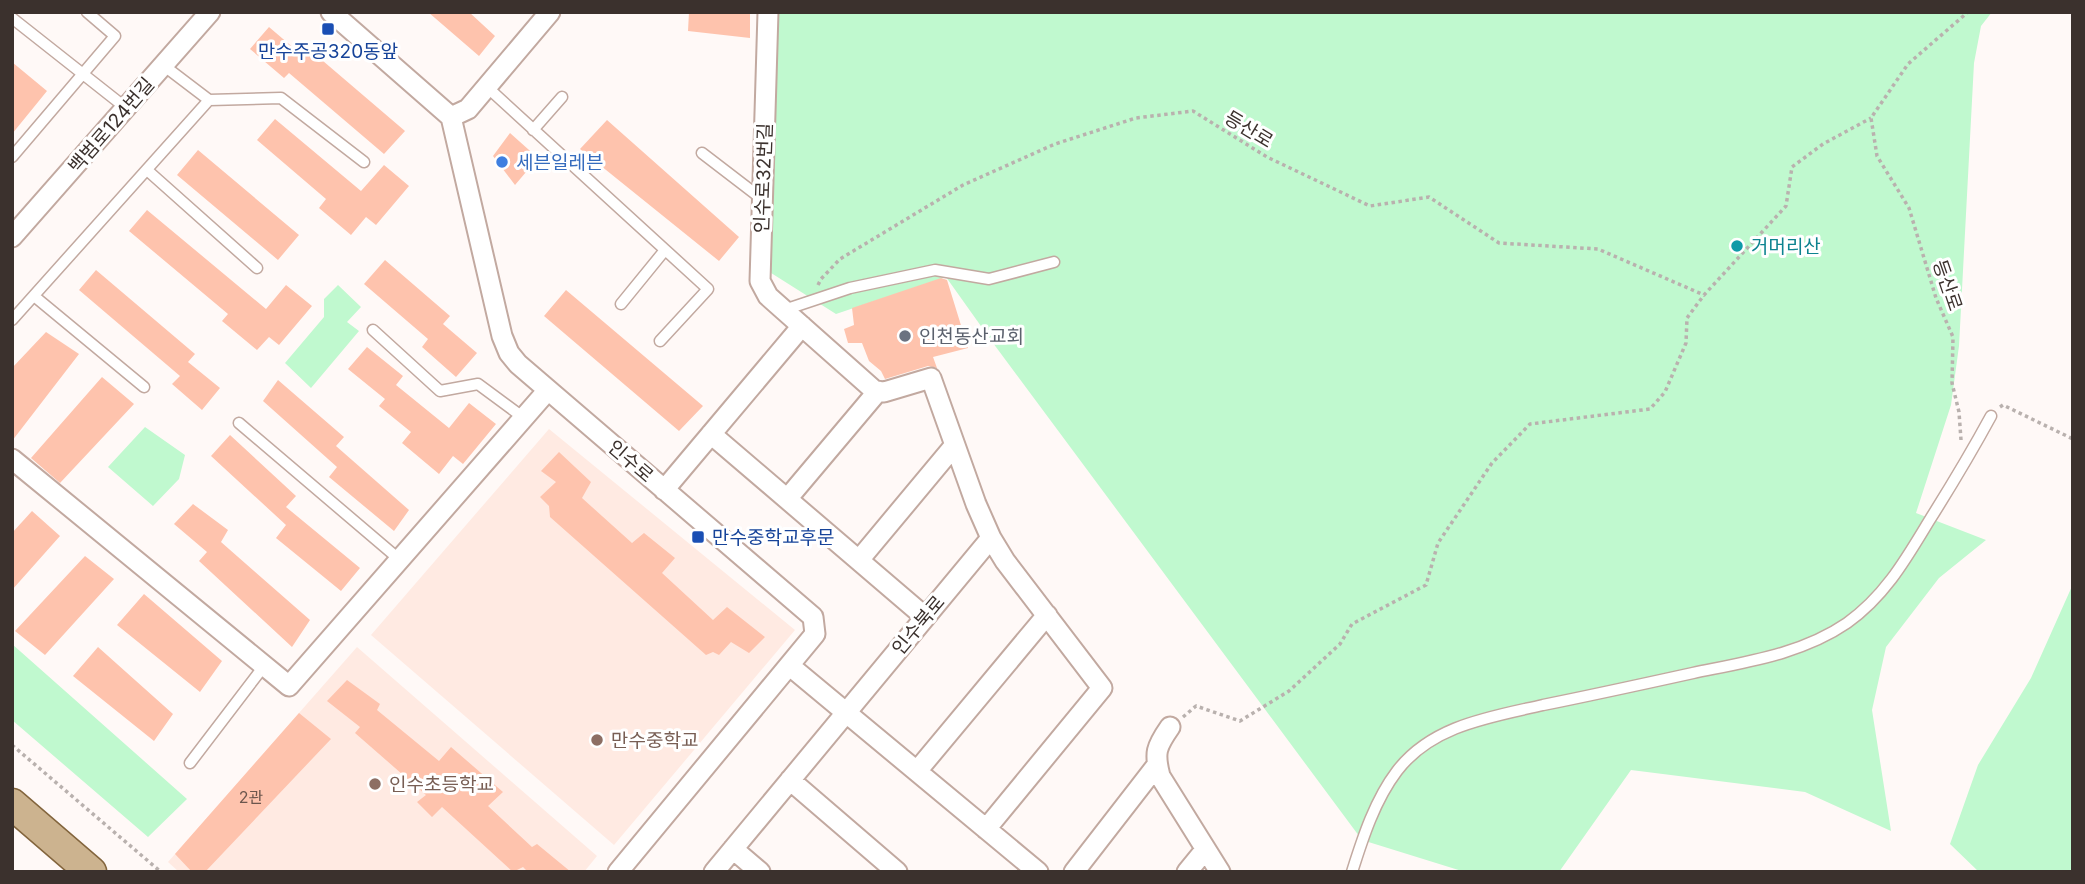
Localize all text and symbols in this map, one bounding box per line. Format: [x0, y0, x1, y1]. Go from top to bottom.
marker: 만수주공320동앞 [320, 21, 336, 37]
place label: 만수주공320동앞 [258, 40, 399, 63]
street label: 백범로124번길 [64, 73, 159, 178]
street label: 등산로 [1220, 106, 1277, 153]
street label: 인수로32번길 [750, 122, 777, 234]
place label: 세븐일레븐 [516, 151, 603, 174]
marker: 세븐일레븐 [494, 154, 510, 170]
place label: 거머리산 [1751, 235, 1821, 258]
marker: 거머리산 [1729, 238, 1745, 254]
street label: 등산로 [1928, 257, 1967, 314]
place label: 인천동산교회 [919, 325, 1024, 348]
marker: 인천동산교회 [897, 328, 913, 344]
street label: 인수로 [603, 435, 658, 487]
place label: 만수중학교후문 [712, 526, 834, 549]
marker: 만수중학교후문 [690, 529, 706, 545]
street label: 인수북로 [887, 591, 950, 659]
place label: 만수중학교 [611, 729, 698, 752]
marker: 만수중학교 [589, 732, 605, 748]
place label: 인수초등학교 [389, 773, 494, 796]
marker: 인수초등학교 [367, 776, 383, 792]
house number: 2관 [239, 787, 264, 807]

